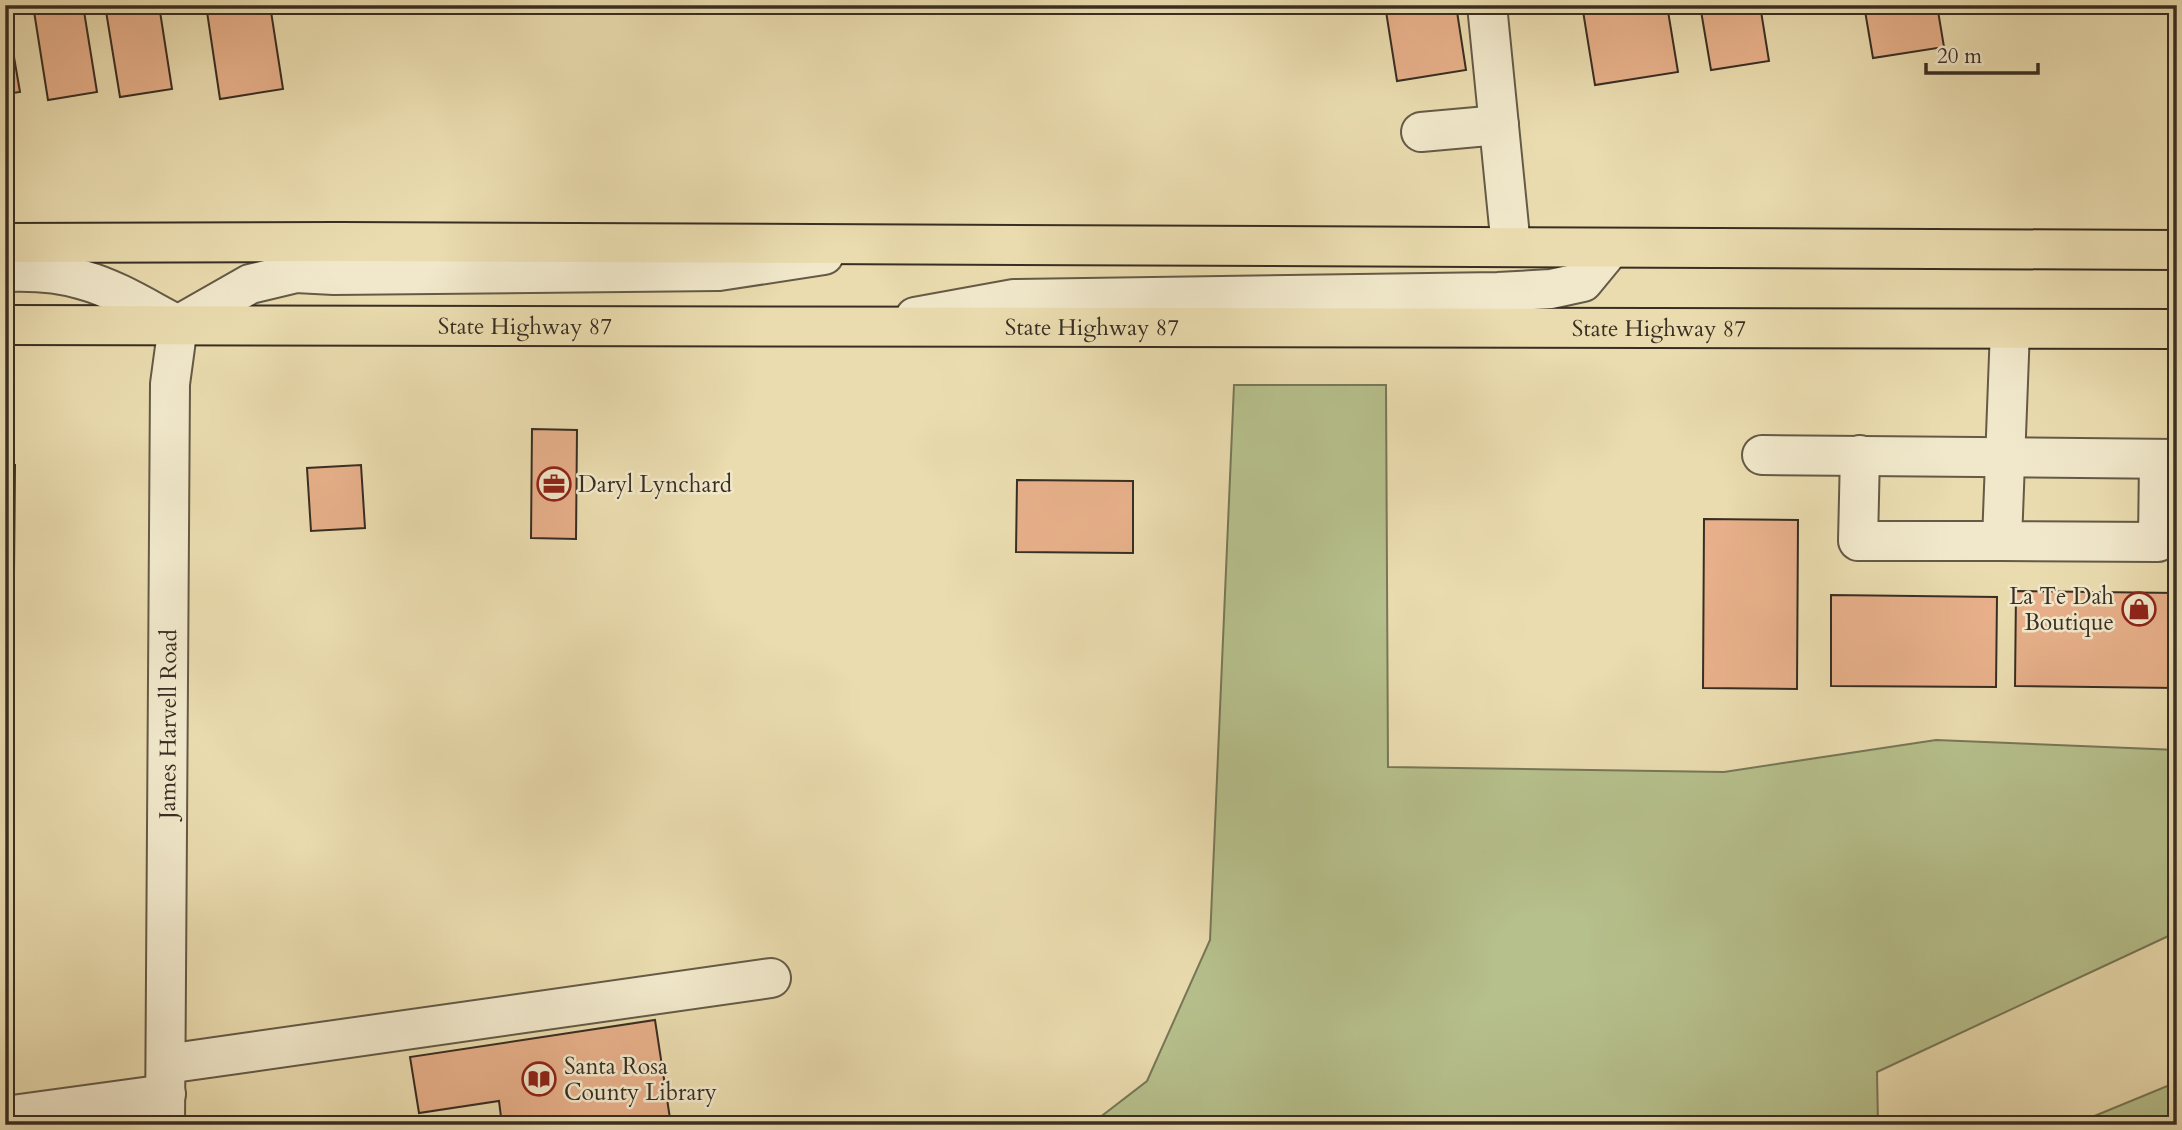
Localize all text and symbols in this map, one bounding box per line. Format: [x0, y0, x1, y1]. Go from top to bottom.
scale bar [1926, 32, 2038, 76]
text: 20 m [1937, 42, 1982, 71]
street label: State Highway 87 [438, 311, 612, 342]
street label: State Highway 87 [1005, 312, 1179, 343]
street label: State Highway 87 [1572, 313, 1746, 344]
office icon: Daryl Lynchard [535, 465, 573, 503]
place label: Daryl Lynchard [578, 469, 733, 500]
place label: La Te Dah Boutique [2009, 581, 2114, 638]
shop icon: La Te Dah Boutique [2120, 590, 2158, 628]
street label: James Harvell Road [152, 628, 184, 822]
place label: Santa Rosa County Library [564, 1051, 717, 1108]
library icon: Santa Rosa County Library [520, 1060, 558, 1098]

